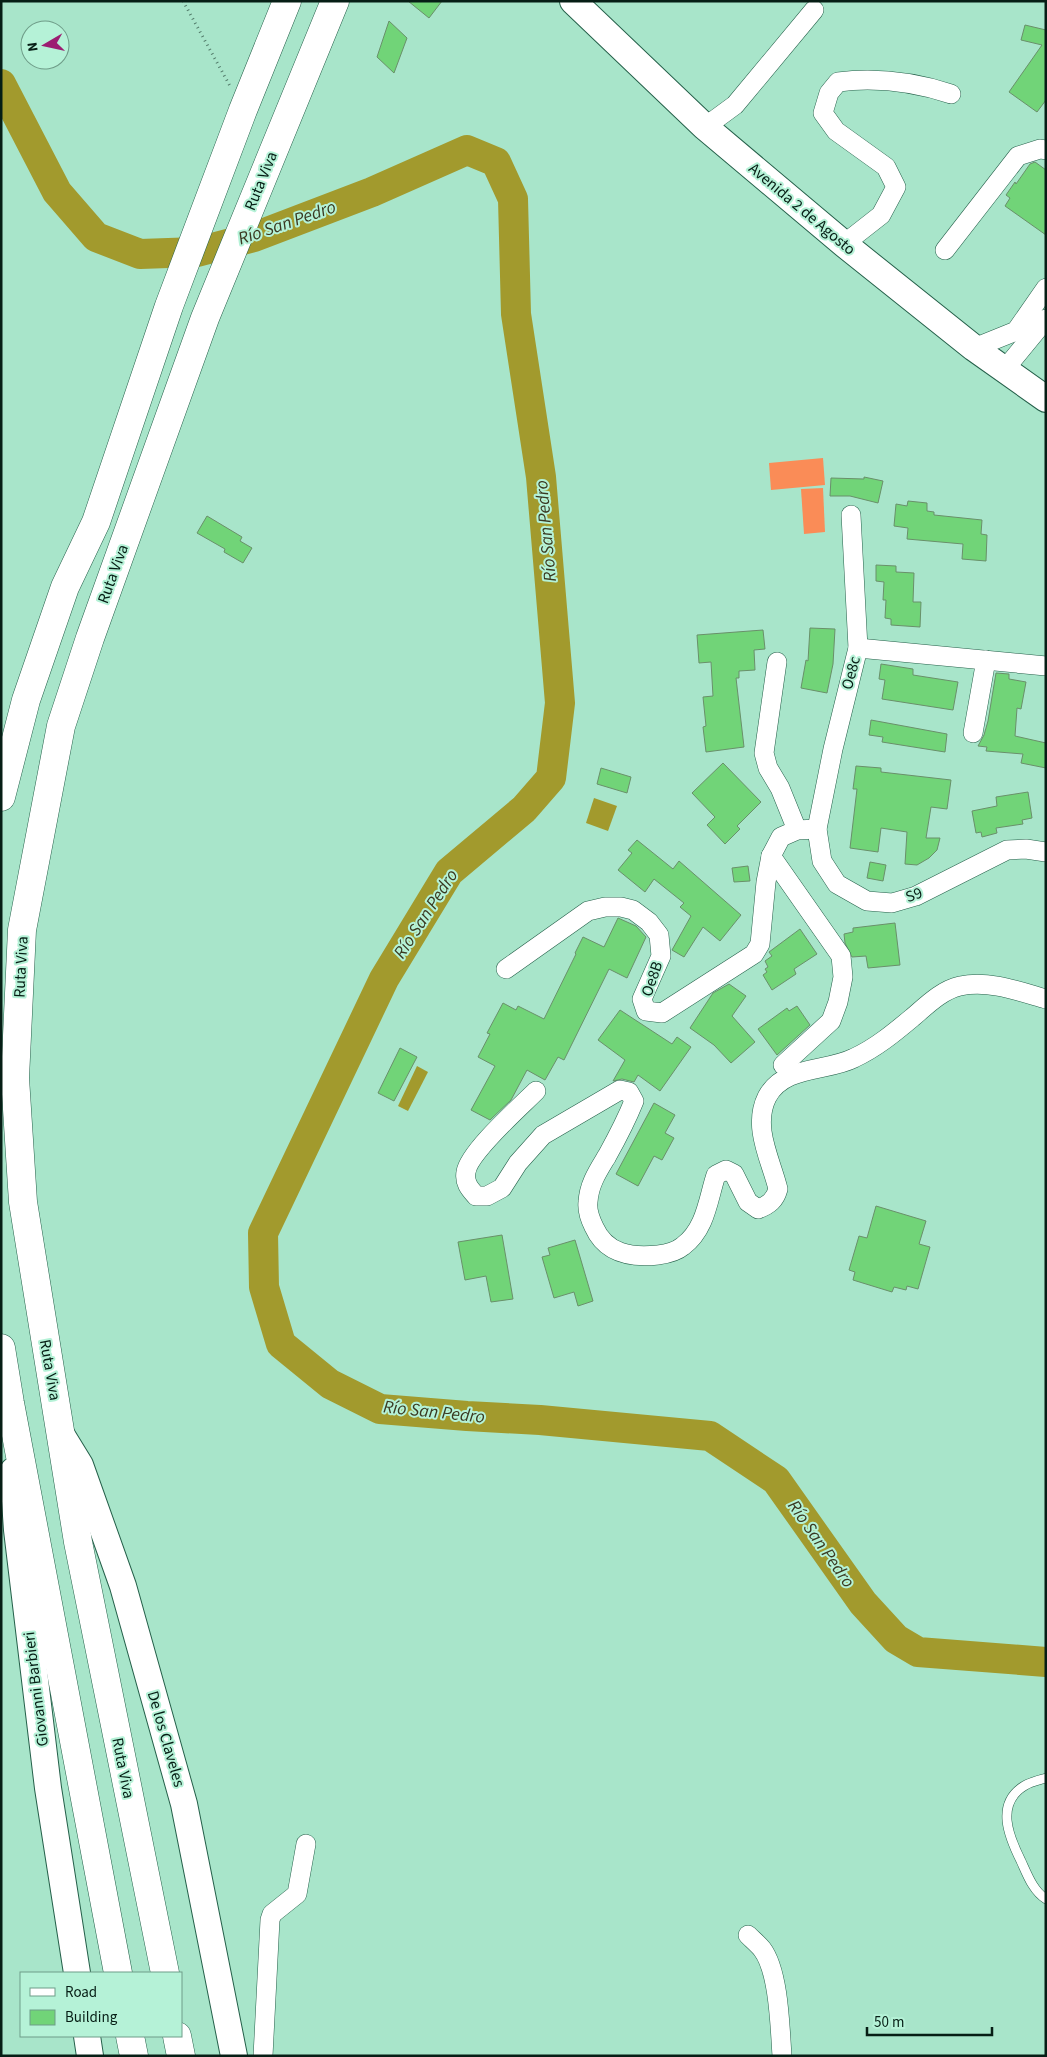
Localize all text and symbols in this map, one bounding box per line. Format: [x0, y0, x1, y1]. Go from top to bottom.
north arrow [20, 20, 70, 70]
text: N [23, 41, 44, 53]
street label: Ruta Viva [239, 148, 283, 214]
street label: Avenida 2 de Agosto [744, 158, 860, 260]
water label: Río San Pedro [235, 195, 339, 251]
water label: Río San Pedro [529, 479, 563, 583]
street label: Ruta Viva [92, 541, 134, 607]
street label: Oe8c [836, 654, 866, 692]
water label: Río San Pedro [388, 864, 464, 964]
street label: S9 [902, 882, 926, 908]
street label: Ruta Viva [8, 936, 34, 998]
street label: Oe8B [636, 958, 668, 1000]
street label: Ruta Viva [34, 1338, 66, 1402]
water label: Río San Pedro [382, 1394, 486, 1430]
water label: Río San Pedro [781, 1495, 861, 1593]
street label: Giovanni Barbieri [18, 1630, 54, 1748]
street label: De los Claveles [142, 1688, 190, 1790]
street label: Ruta Viva [106, 1736, 140, 1800]
legend [20, 1972, 182, 2037]
text: Road [65, 1982, 97, 2003]
scale bar [867, 2004, 992, 2036]
text: Building [65, 2007, 118, 2028]
text: 50 m [874, 2012, 904, 2033]

